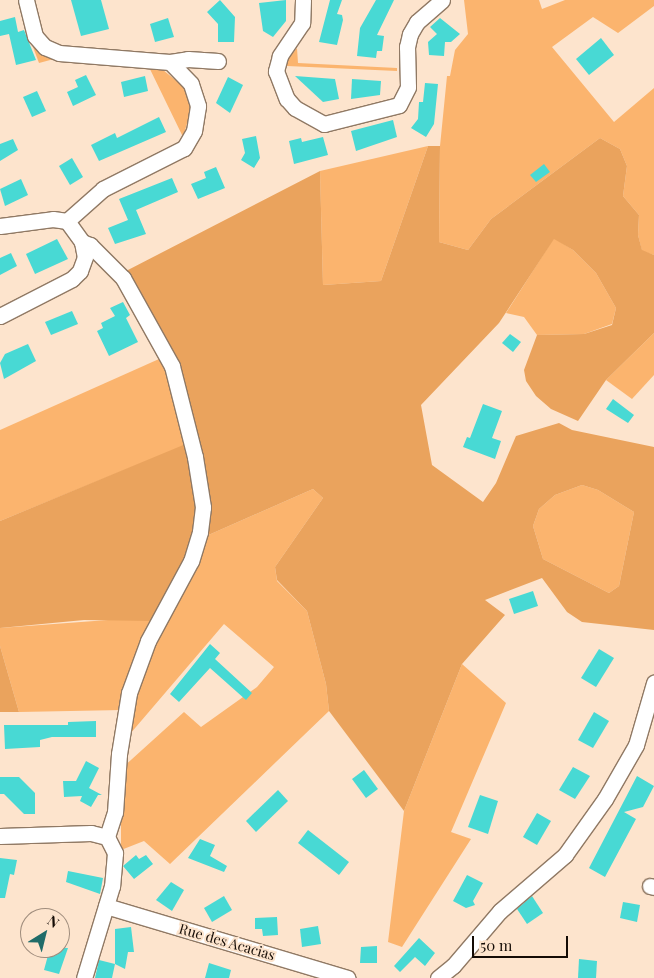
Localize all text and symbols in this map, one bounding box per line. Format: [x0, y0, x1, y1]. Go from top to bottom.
north arrow [20, 908, 70, 958]
text: N [44, 911, 63, 932]
street label: Rue des Acacias [177, 920, 277, 964]
scale bar [474, 926, 570, 958]
text: 50 m [480, 935, 512, 955]

